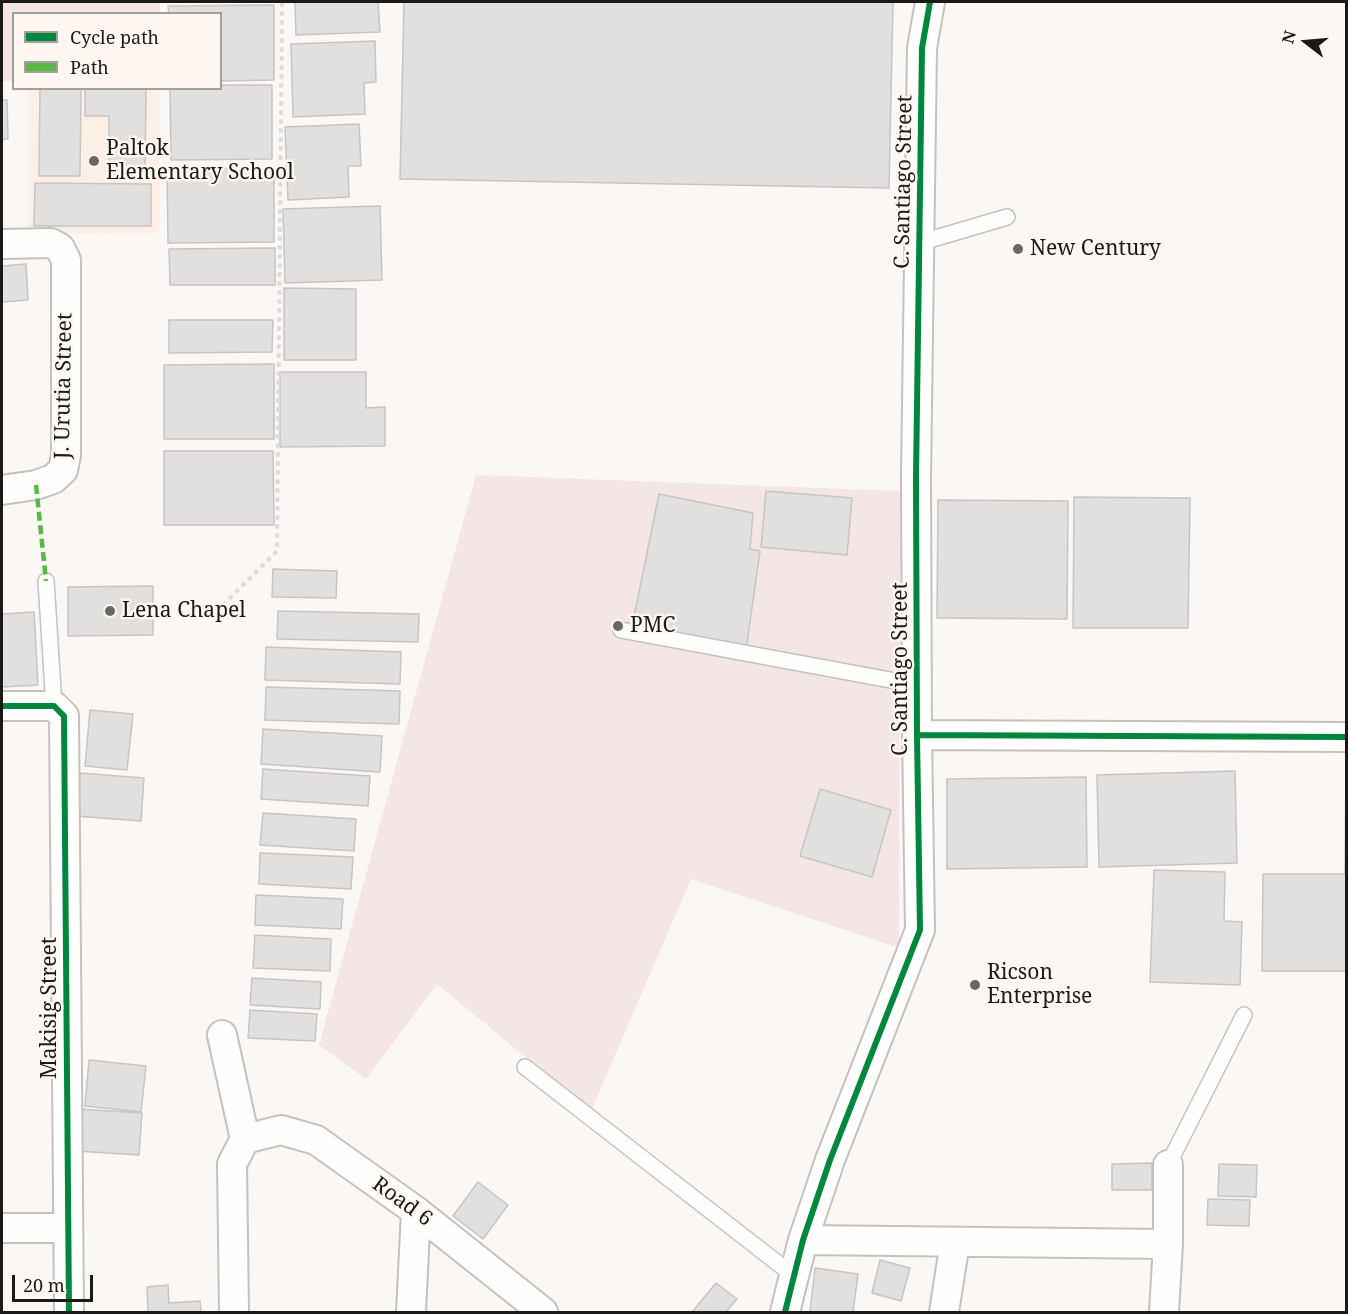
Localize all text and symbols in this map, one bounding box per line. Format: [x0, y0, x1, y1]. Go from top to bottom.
legend [12, 12, 222, 90]
north arrow [1276, 12, 1336, 72]
text: Cycle path [70, 25, 159, 49]
text: N [1276, 28, 1301, 46]
text: Path [70, 55, 109, 79]
street label: C. Santiago Street [890, 95, 918, 269]
place label: Paltok Elementary School [106, 136, 294, 186]
marker: Paltok Elementary School [87, 154, 101, 168]
place label: New Century [1030, 236, 1161, 262]
marker: New Century [1011, 242, 1025, 256]
street label: J. Urutia Street [50, 313, 78, 459]
street label: C. Santiago Street [888, 582, 914, 756]
place label: Lena Chapel [122, 598, 246, 624]
marker: Lena Chapel [103, 604, 117, 618]
place label: PMC [630, 613, 675, 639]
marker: PMC [611, 619, 625, 633]
street label: Makisig Street [37, 937, 63, 1079]
place label: Ricson Enterprise [987, 960, 1092, 1010]
marker: Ricson Enterprise [968, 978, 982, 992]
street label: Road 6 [367, 1172, 437, 1232]
scale bar [15, 1263, 96, 1301]
text: 20 m [23, 1273, 65, 1297]

